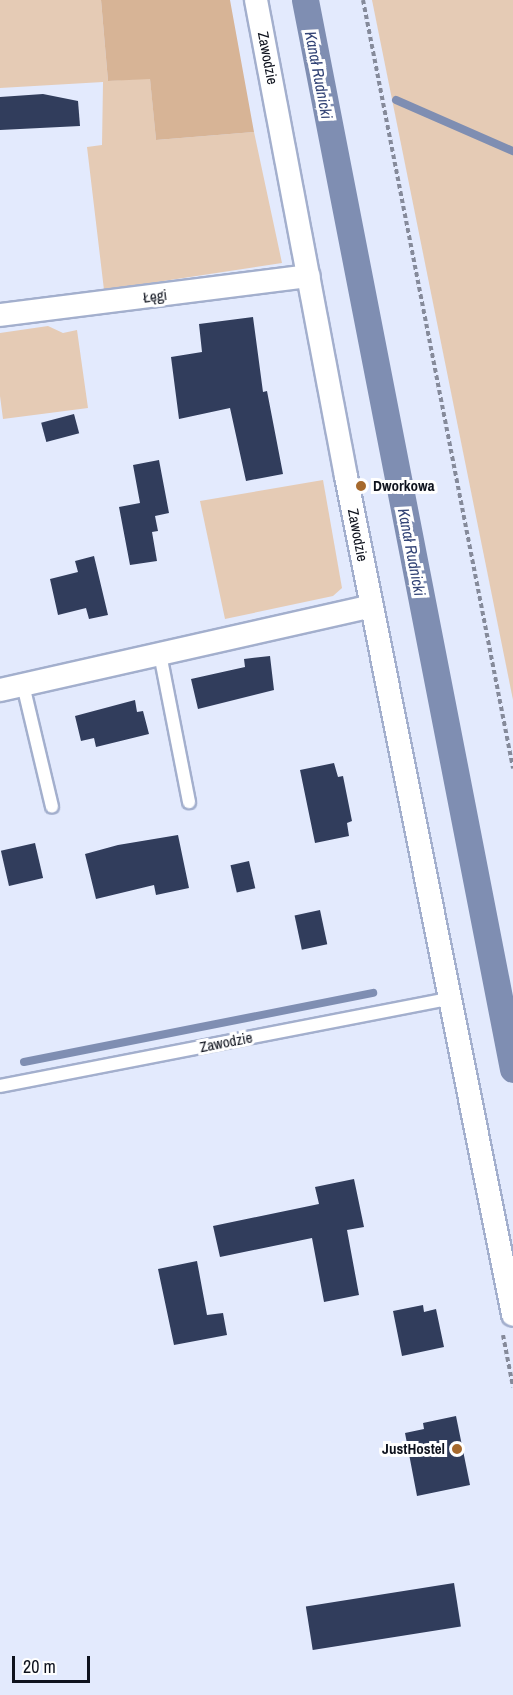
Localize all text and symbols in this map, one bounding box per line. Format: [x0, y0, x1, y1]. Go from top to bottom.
water label: Kanał Rudnicki [301, 29, 337, 121]
street label: Zawodzie [254, 30, 282, 86]
street label: Łęgi [142, 286, 168, 306]
place label: Dworkowa [373, 477, 435, 495]
marker: Dworkowa [354, 479, 368, 493]
water label: Kanał Rudnicki [394, 506, 430, 598]
street label: Zawodzie [344, 507, 372, 563]
street label: Zawodzie [198, 1028, 254, 1056]
place label: JustHostel [382, 1440, 445, 1458]
marker: JustHostel [450, 1442, 464, 1456]
scale bar [15, 1644, 93, 1682]
text: 20 m [23, 1654, 56, 1679]

